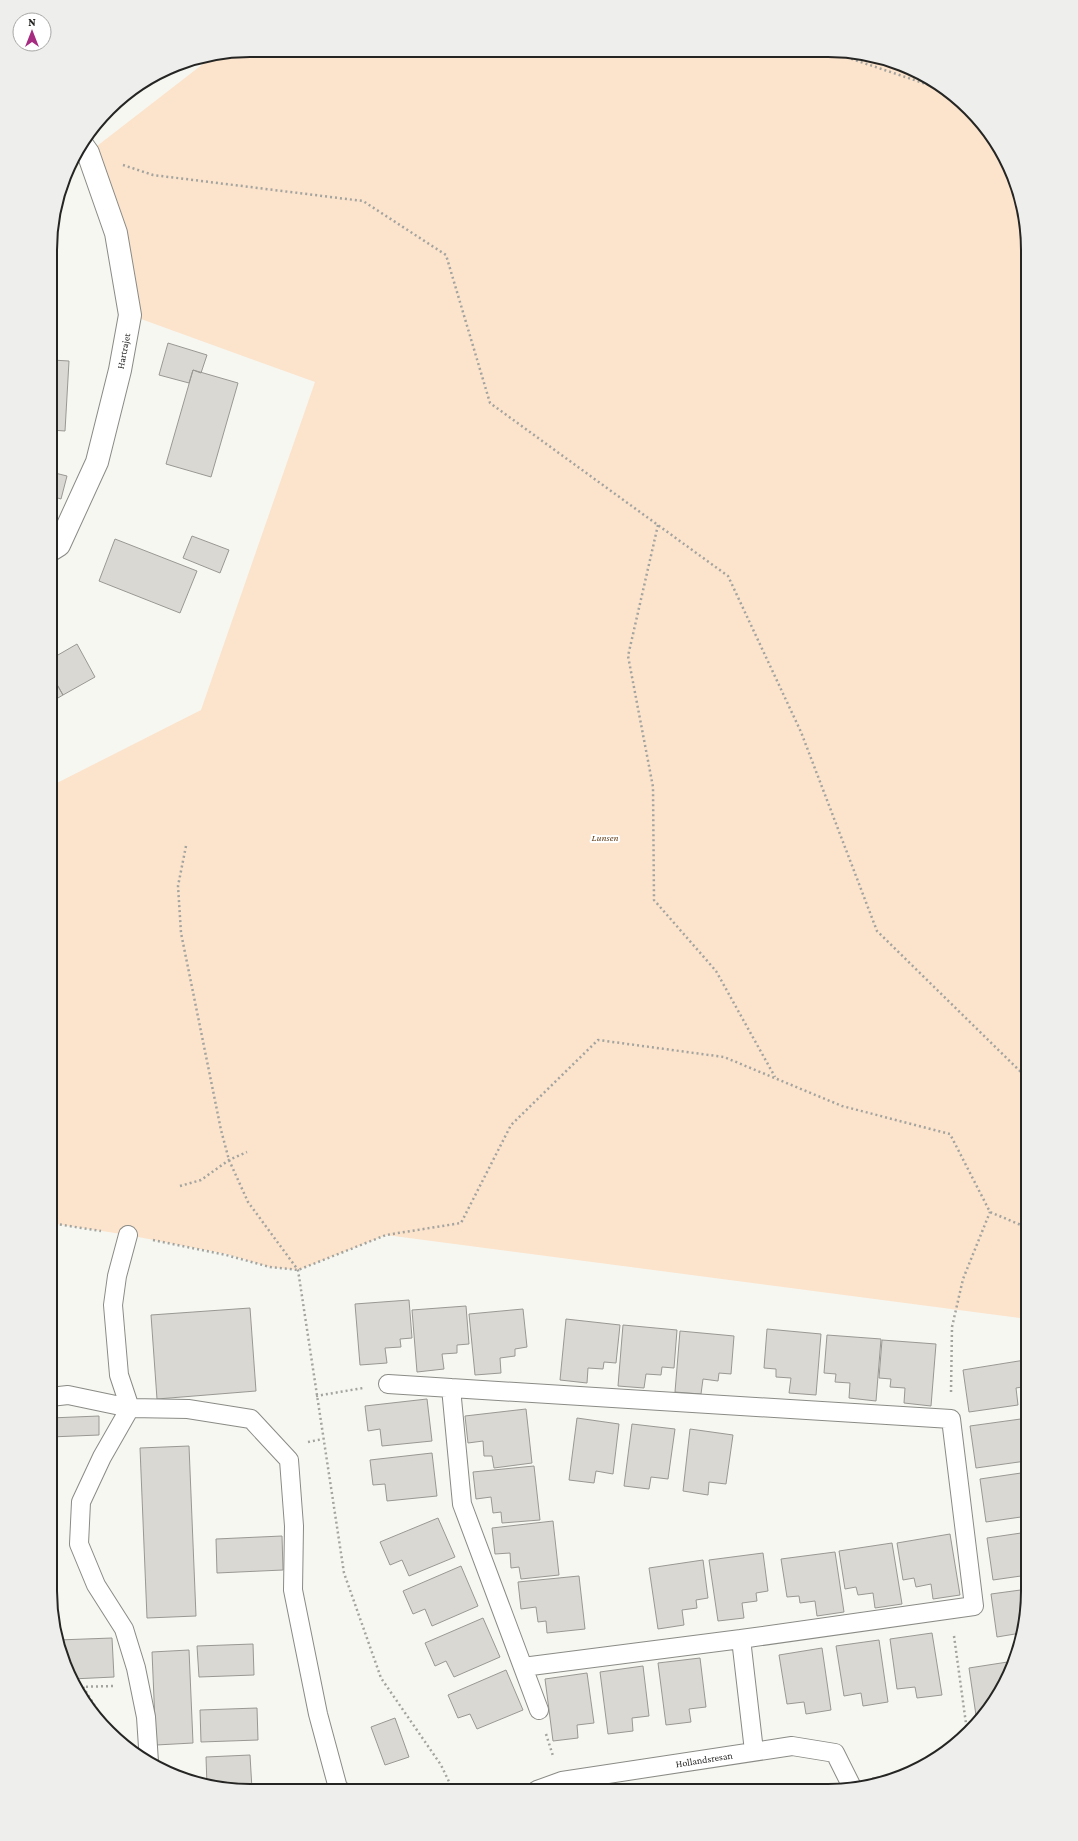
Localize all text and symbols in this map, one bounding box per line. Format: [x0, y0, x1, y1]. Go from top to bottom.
north arrow [12, 12, 52, 52]
text: N [28, 16, 36, 28]
street label: Hartrajet [115, 332, 133, 370]
park label: Lunsen [592, 832, 618, 843]
street label: Hollandsresan [675, 1749, 734, 1769]

